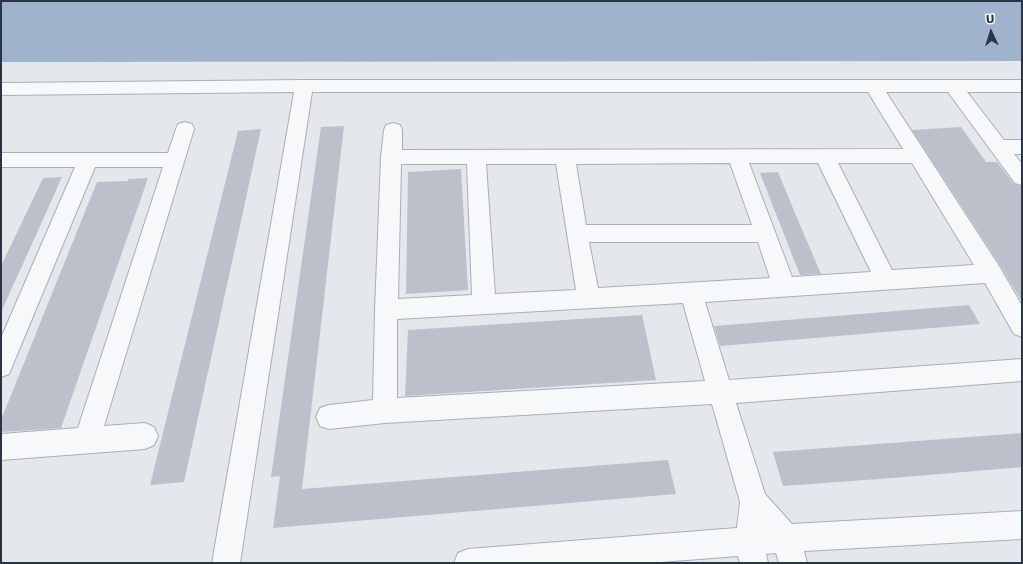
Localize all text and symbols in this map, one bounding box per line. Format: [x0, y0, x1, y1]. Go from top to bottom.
north arrow [971, 12, 1011, 52]
text: U [985, 13, 995, 26]

